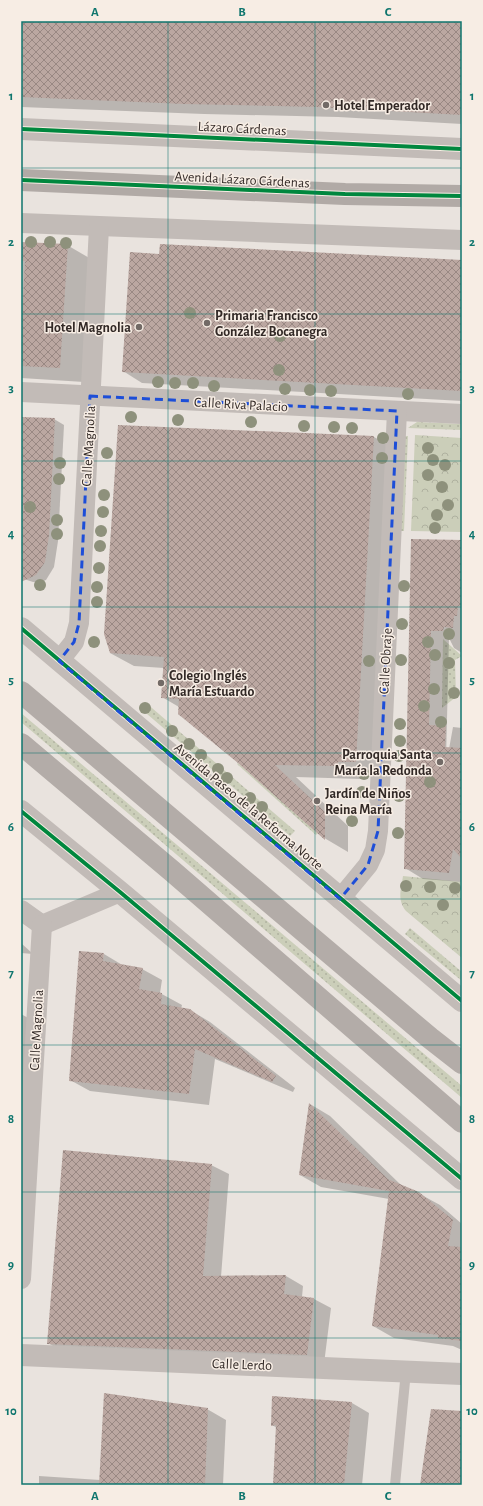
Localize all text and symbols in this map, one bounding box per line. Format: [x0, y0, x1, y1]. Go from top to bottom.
text: A [91, 6, 99, 19]
text: B [238, 6, 246, 19]
text: C [385, 6, 392, 19]
text: 1 [9, 90, 13, 103]
text: 1 [470, 90, 474, 103]
place label: Hotel Emperador [334, 99, 430, 113]
marker: Hotel Emperador [321, 100, 331, 110]
street label: Lázaro Cárdenas [197, 120, 287, 138]
street label: Avenida Lázaro Cárdenas [174, 169, 310, 191]
text: 2 [8, 236, 14, 249]
text: 2 [469, 236, 475, 249]
place label: Primaria Francisco González Bocanegra [215, 309, 328, 339]
marker: Primaria Francisco González Bocanegra [202, 318, 212, 328]
place label: Hotel Magnolia [44, 321, 131, 335]
marker: Hotel Magnolia [134, 322, 144, 332]
text: 3 [8, 382, 14, 395]
text: 3 [469, 382, 475, 395]
street label: Calle Riva Palacio [194, 396, 288, 414]
street label: Calle Magnolia [80, 405, 98, 487]
text: 4 [8, 528, 15, 541]
text: 4 [469, 528, 476, 541]
street label: Calle Obraje [377, 628, 395, 695]
place label: Colegio Inglés María Estuardo [169, 669, 254, 699]
text: 5 [8, 674, 14, 687]
text: 5 [469, 674, 475, 687]
marker: Colegio Inglés María Estuardo [156, 678, 166, 688]
street label: Avenida Paseo de la Reforma Norte [171, 741, 325, 873]
place label: Parroquia Santa María la Redonda [334, 748, 432, 778]
marker: Parroquia Santa María la Redonda [435, 757, 445, 767]
place label: Jardín de Niños Reina María [325, 787, 411, 817]
marker: Jardín de Niños Reina María [312, 796, 322, 806]
text: 6 [8, 821, 14, 834]
text: 6 [469, 821, 475, 834]
text: 7 [8, 967, 14, 980]
text: 7 [469, 967, 475, 980]
street label: Calle Magnolia [28, 989, 46, 1071]
text: 8 [8, 1113, 14, 1126]
text: 8 [469, 1113, 475, 1126]
text: 9 [8, 1259, 14, 1272]
text: 9 [469, 1259, 475, 1272]
street label: Calle Lerdo [212, 1357, 272, 1373]
text: 10 [5, 1405, 17, 1418]
text: 10 [466, 1405, 478, 1418]
text: A [91, 1490, 99, 1503]
text: B [238, 1490, 246, 1503]
text: C [385, 1490, 392, 1503]

